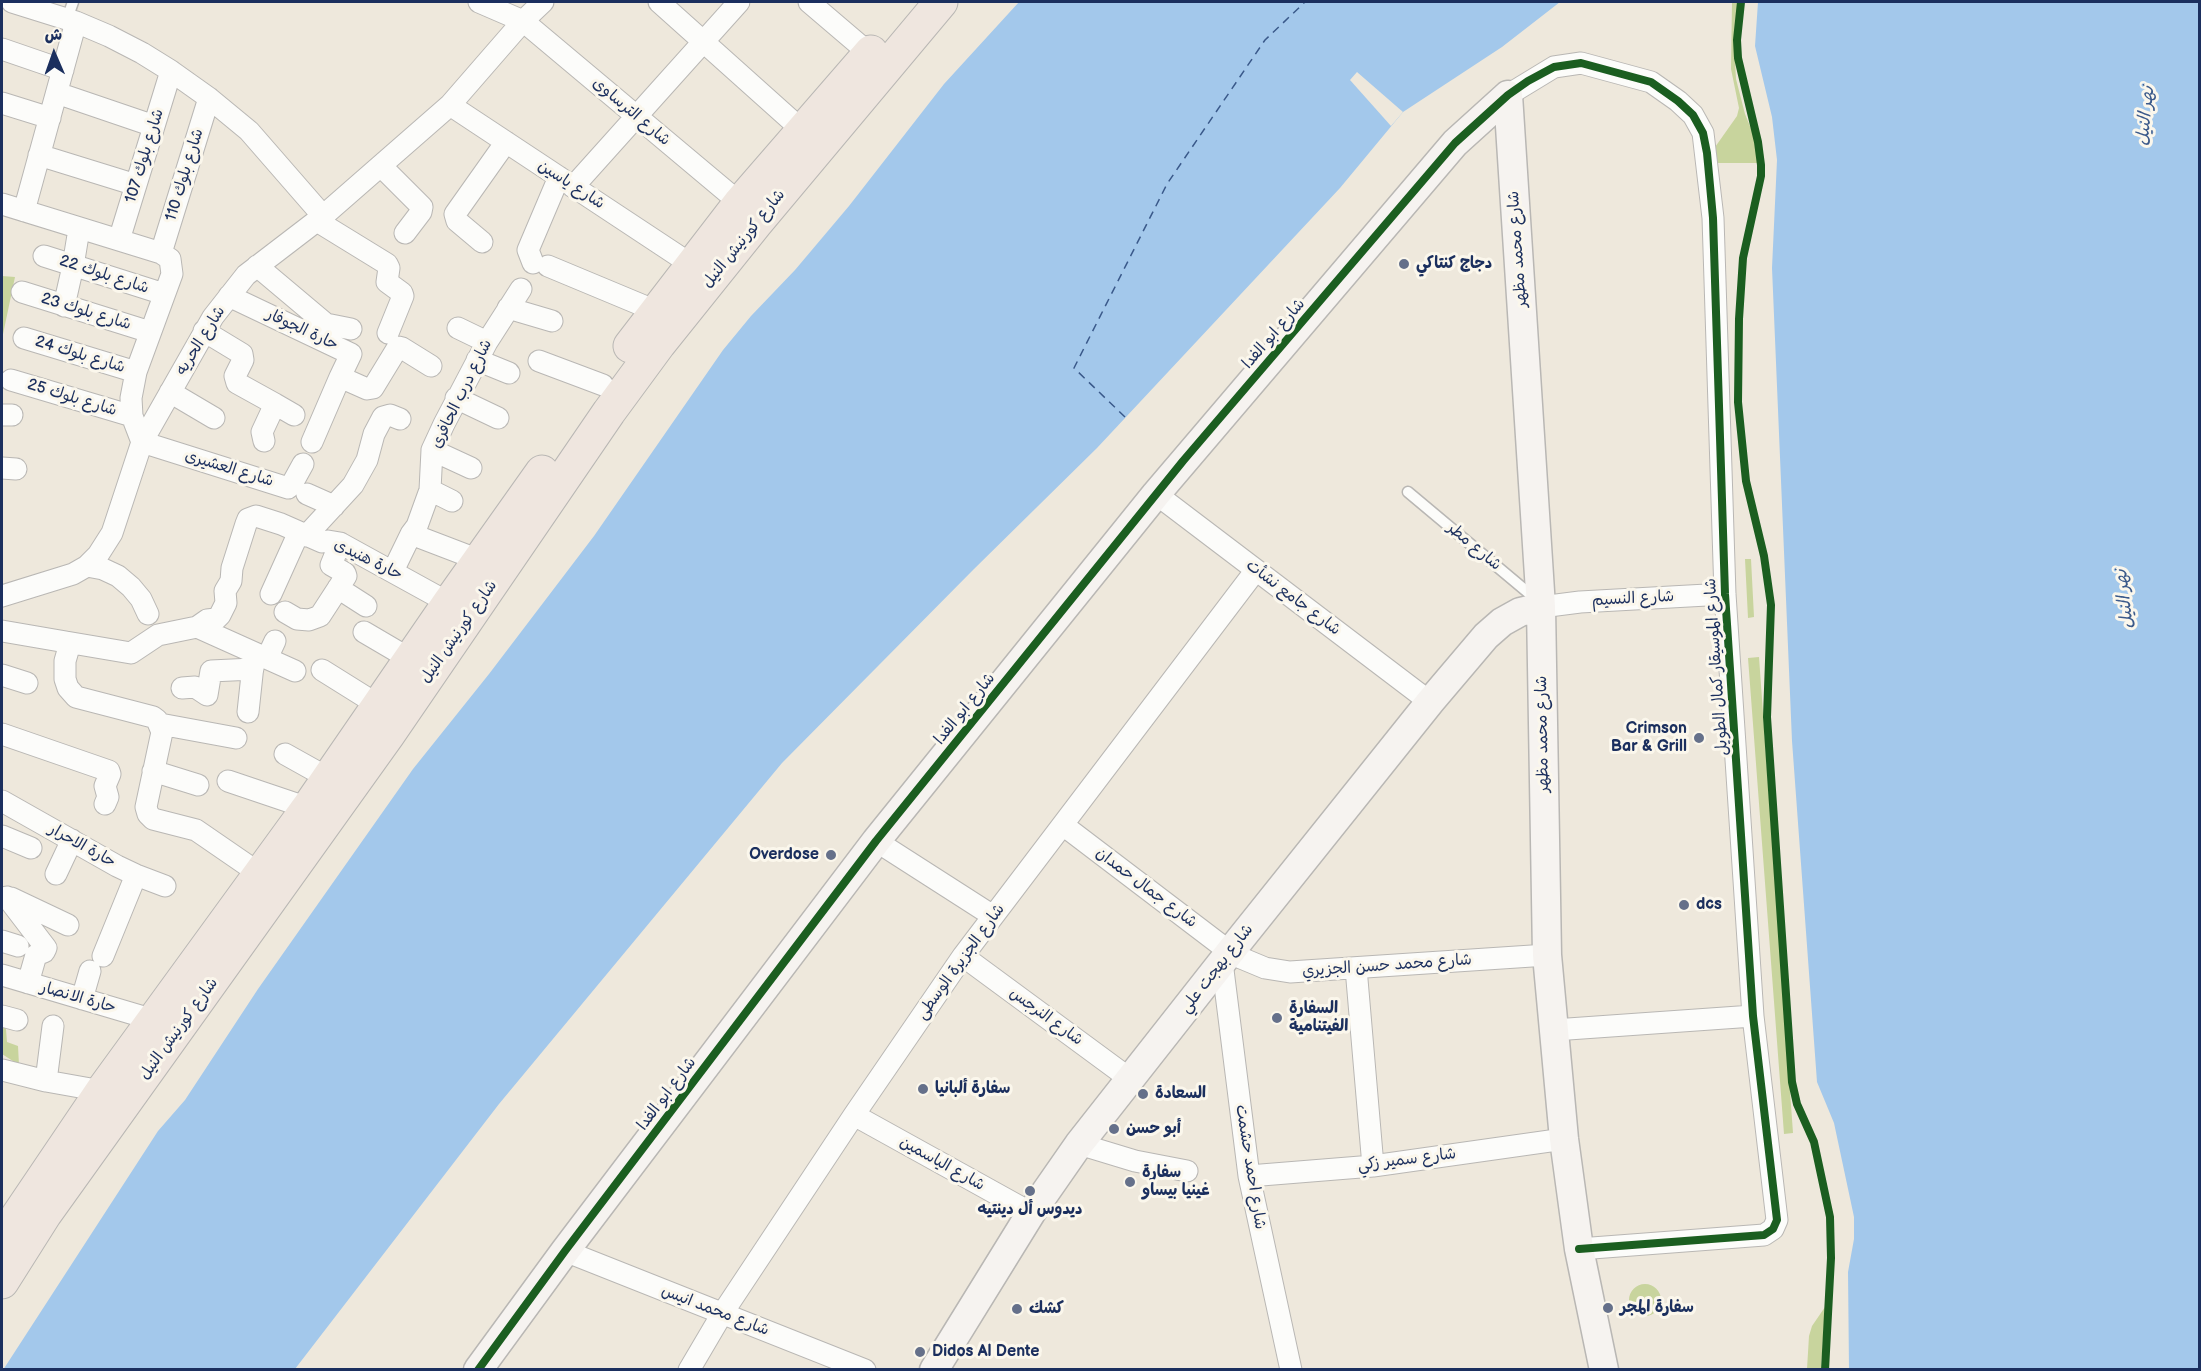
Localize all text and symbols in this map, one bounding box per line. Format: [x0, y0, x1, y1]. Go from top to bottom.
north arrow [24, 24, 84, 84]
text: ش [44, 26, 62, 45]
street label: شارع الترساوى [588, 74, 674, 150]
water label: نهر النيل [2132, 85, 2160, 147]
street label: شارع بلوك 107 [122, 107, 168, 205]
street label: شارع بلوك 110 [162, 126, 208, 224]
street label: شارع ياسين [534, 156, 608, 214]
street label: شارع كورنيش النيل [698, 186, 790, 292]
street label: شارع محمد مظهر [1504, 190, 1532, 308]
street label: شارع بلوك 22 [57, 252, 151, 298]
place label: دجاج كنتاكي [1416, 254, 1492, 274]
marker: دجاج كنتاكي [1397, 257, 1411, 271]
street label: شارع بلوك 23 [39, 289, 133, 335]
street label: شارع ابو الفدا [1238, 295, 1310, 373]
street label: شارع الحريه [172, 303, 230, 379]
street label: حارة الجوفار [263, 305, 341, 355]
street label: شارع بلوك 24 [33, 332, 127, 378]
street label: شارع درب الحافرى [427, 336, 497, 452]
street label: شارع بلوك 25 [25, 375, 119, 421]
street label: شارع العشيرى [182, 446, 276, 492]
street label: شارع مطر [1443, 519, 1505, 575]
street label: حارة هنيدى [331, 535, 405, 585]
street label: شارع جامع نشأت [1242, 556, 1344, 640]
water label: نهر النيل [2111, 568, 2139, 630]
street label: شارع كورنيش النيل [416, 577, 502, 687]
street label: شارع الموسيقار كمال الطويل [1701, 578, 1733, 756]
street label: شارع النسيم [1591, 587, 1675, 611]
street label: شارع ابو الفدا [930, 669, 1000, 749]
street label: شارع محمد مظهر [1532, 676, 1554, 792]
place label: Crimson Bar & Grill [1611, 719, 1687, 757]
marker: Crimson Bar & Grill [1692, 731, 1706, 745]
street label: حارة الاحرار [45, 820, 119, 872]
street label: شارع جمال حمدان [1092, 844, 1200, 932]
place label: Overdose [749, 845, 819, 865]
marker: Overdose [824, 848, 838, 862]
place label: dcs [1696, 895, 1722, 915]
marker: dcs [1677, 898, 1691, 912]
street label: شارع الجزيرة الوسطى [913, 900, 1009, 1024]
street label: شارع بهجت علي [1176, 921, 1258, 1017]
street label: شارع محمد حسن الجزيري [1301, 950, 1473, 982]
street label: شارع كورنيش النيل [136, 974, 222, 1084]
street label: حارة الانصار [38, 978, 118, 1018]
street label: شارع النرجس [1005, 984, 1087, 1050]
place label: السفارة الفيتنامية [1289, 999, 1348, 1037]
marker: السفارة الفيتنامية [1270, 1011, 1284, 1025]
street label: شارع ابو الفدا [633, 1054, 701, 1134]
place label: سفارة ألبانيا [935, 1079, 1010, 1099]
marker: سفارة ألبانيا [916, 1082, 930, 1096]
place label: السعادة [1155, 1084, 1206, 1104]
marker: السعادة [1136, 1087, 1150, 1101]
street label: شارع احمد حشمت [1231, 1103, 1269, 1231]
place label: أبو حسن [1126, 1119, 1181, 1139]
marker: أبو حسن [1107, 1122, 1121, 1136]
street label: شارع الياسمين [896, 1133, 988, 1195]
street label: شارع سمير زكي [1357, 1144, 1457, 1176]
place label: سفارة غينيا بيساو [1142, 1163, 1209, 1201]
marker: سفارة غينيا بيساو [1123, 1175, 1137, 1189]
marker: ديدوس أل دينتيه [1023, 1184, 1037, 1198]
place label: ديدوس أل دينتيه [978, 1200, 1082, 1220]
street label: شارع محمد انيس [658, 1282, 772, 1340]
place label: سفارة المجر [1620, 1298, 1694, 1318]
place label: كشك [1029, 1299, 1064, 1319]
marker: سفارة المجر [1601, 1301, 1615, 1315]
marker: كشك [1010, 1302, 1024, 1316]
place label: Didos Al Dente [932, 1342, 1039, 1362]
marker: Didos Al Dente [913, 1345, 927, 1359]

